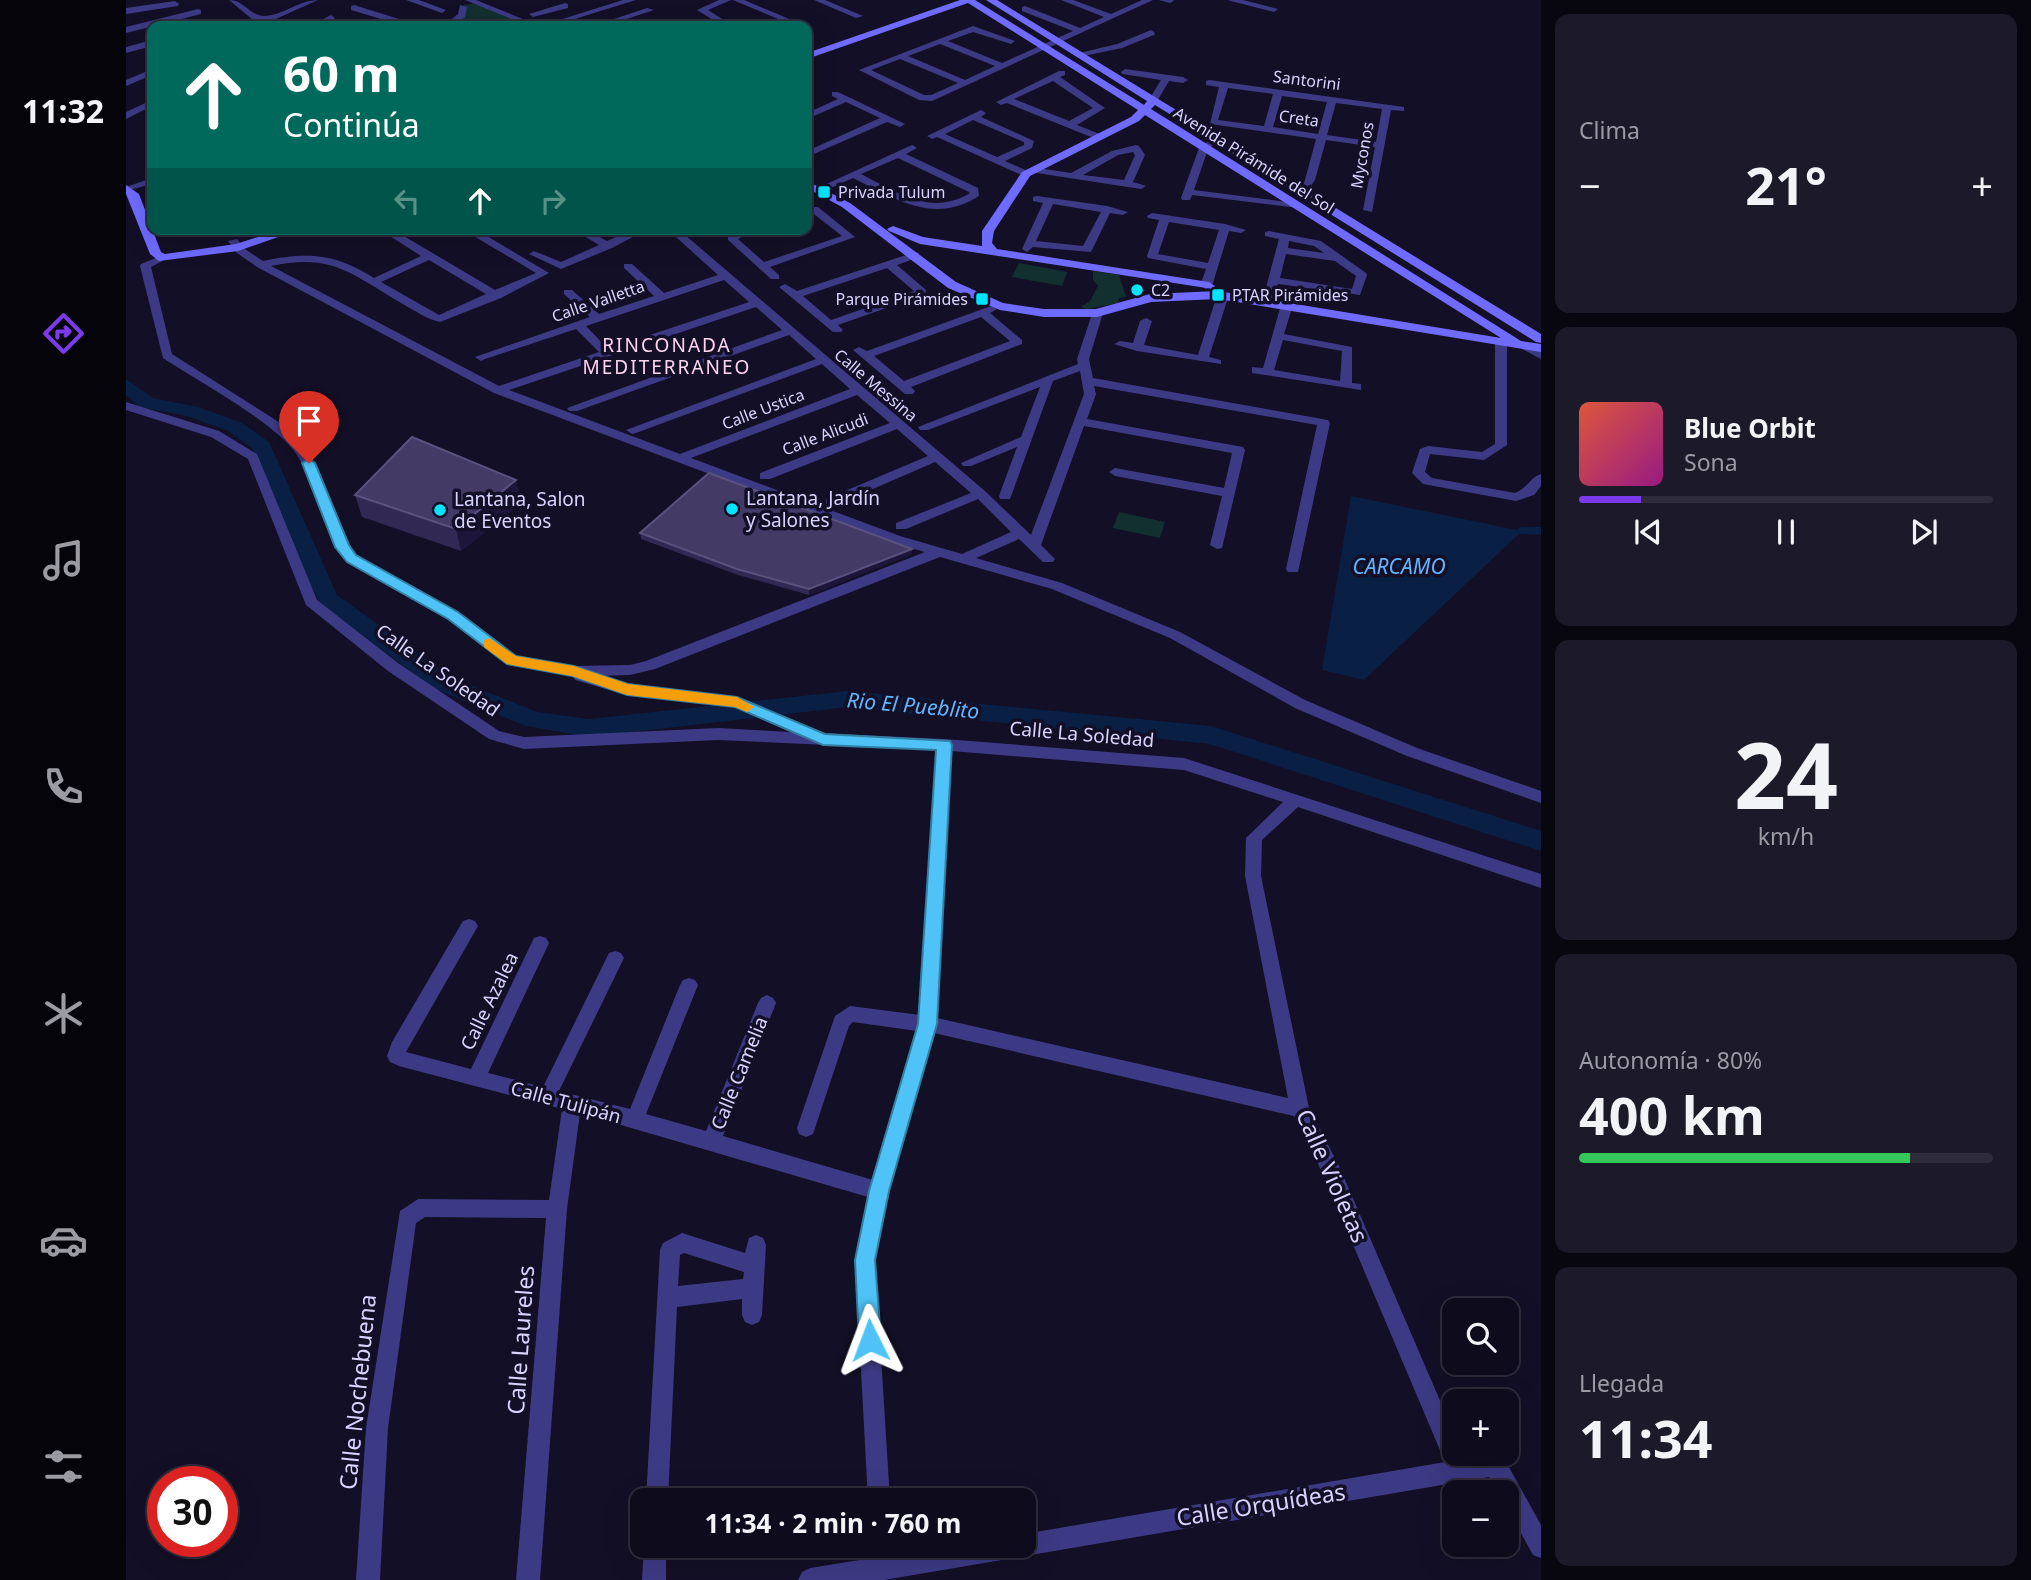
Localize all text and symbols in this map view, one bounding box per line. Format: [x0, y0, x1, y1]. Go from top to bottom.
text: 60 m [283, 40, 400, 106]
icon: ahead [168, 49, 259, 140]
street label: Santorini [1272, 65, 1342, 95]
text: 11:32 [22, 89, 104, 132]
street label: Avenida Pirámide del Sol [1170, 102, 1338, 218]
text: Continúa [283, 103, 420, 146]
street label: Creta [1278, 104, 1320, 132]
text: Clima [1579, 114, 1640, 146]
street label: Myconos [1345, 120, 1379, 190]
text: 21° [1745, 149, 1827, 220]
text: − [1579, 159, 1601, 211]
text: + [1971, 159, 1993, 211]
place label: Privada Tulum [838, 181, 945, 203]
icon: left [388, 182, 426, 220]
icon: ahead [461, 182, 499, 220]
icon: right [534, 182, 572, 220]
marker: Privada Tulum [816, 184, 832, 200]
street label: Calle Valletta [549, 275, 647, 327]
place label: C2 [1151, 279, 1170, 301]
marker: C2 [1129, 282, 1145, 298]
place label: PTAR Pirámides [1232, 284, 1348, 306]
marker: PTAR Pirámides [1210, 287, 1226, 303]
place label: Parque Pirámides [835, 288, 968, 310]
marker: Parque Pirámides [974, 291, 990, 307]
icon: directions [39, 309, 88, 358]
district label: RINCONADA MEDITERRANEO [583, 332, 751, 380]
street label: Calle Messina [830, 344, 922, 426]
street label: Calle Ustica [719, 383, 807, 435]
pin [279, 391, 339, 463]
icon: arrive [290, 402, 328, 440]
street label: Calle Alicudi [779, 408, 871, 460]
text: Blue Orbit [1684, 410, 1816, 446]
text: Sona [1684, 446, 1738, 478]
place label: Lantana, Jardín y Salones [746, 485, 880, 533]
place label: Lantana, Salon de Eventos [454, 486, 586, 534]
marker: Lantana, Jardín y Salones [724, 501, 740, 517]
marker: Lantana, Salon de Eventos [432, 502, 448, 518]
icon: previous [1629, 513, 1667, 551]
icon: pause [1767, 513, 1805, 551]
icon: next [1905, 513, 1943, 551]
icon: music [39, 536, 88, 585]
water label: CARCAMO [1352, 552, 1446, 580]
street label: Calle La Soledad [371, 618, 505, 722]
water label: Rio El Pueblito [846, 685, 980, 725]
text: 24 [1734, 712, 1838, 836]
street label: Calle La Soledad [1009, 715, 1155, 753]
icon: phone [39, 762, 88, 811]
text: km/h [1758, 820, 1814, 852]
street label: Calle Azalea [454, 948, 524, 1054]
icon: climate [39, 989, 88, 1038]
street label: Calle Camelia [705, 1013, 773, 1133]
text: Autonomía · 80% [1579, 1044, 1762, 1076]
street label: Calle Tulipán [508, 1075, 624, 1129]
text: 400 km [1579, 1079, 1765, 1150]
street label: Calle Violetas [1289, 1104, 1377, 1247]
icon: car [39, 1216, 88, 1265]
street label: Calle Laureles [499, 1264, 541, 1416]
street label: Calle Nochebuena [331, 1293, 383, 1491]
map controls [1442, 1298, 1519, 1557]
button: search [1442, 1298, 1519, 1375]
position arrow [833, 1303, 907, 1377]
text: Llegada [1579, 1367, 1664, 1399]
button: + [1442, 1389, 1519, 1466]
text: 11:34 [1579, 1402, 1713, 1473]
icon: filters [39, 1442, 88, 1491]
speed limit sign: 30 [147, 1466, 238, 1557]
street label: Calle Orquídeas [1174, 1475, 1348, 1533]
button: − [1442, 1480, 1519, 1557]
text: 11:34 · 2 min · 760 m [705, 1505, 961, 1541]

